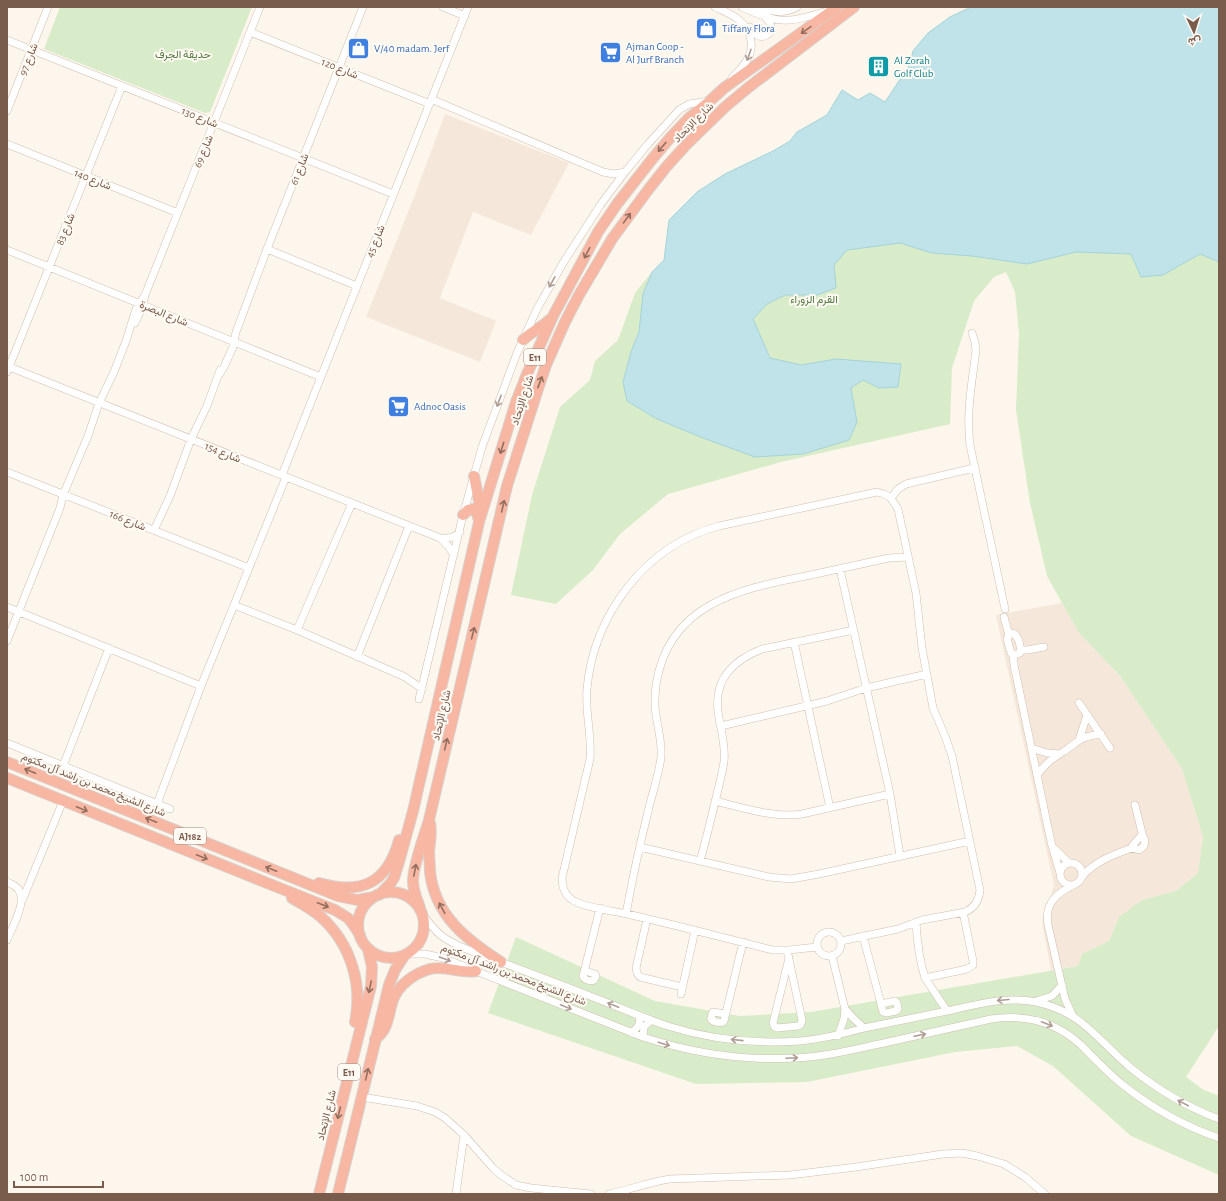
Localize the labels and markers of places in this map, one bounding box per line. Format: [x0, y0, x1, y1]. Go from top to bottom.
shop icon: Tiffany Flora [694, 15, 720, 41]
place label: Tiffany Flora [722, 23, 775, 34]
shop icon: V/40 madam. Jerf [346, 35, 372, 61]
supermarket icon: Ajman Coop - Al Jurf Branch [598, 39, 624, 65]
place label: Ajman Coop - Al Jurf Branch [626, 41, 684, 65]
place label: V/40 madam. Jerf [374, 43, 450, 54]
building icon: Al Zorah Golf Club [865, 53, 891, 79]
place label: Al Zorah Golf Club [894, 55, 934, 79]
supermarket icon: Adnoc Oasis [386, 393, 412, 419]
place label: Adnoc Oasis [414, 401, 466, 412]

